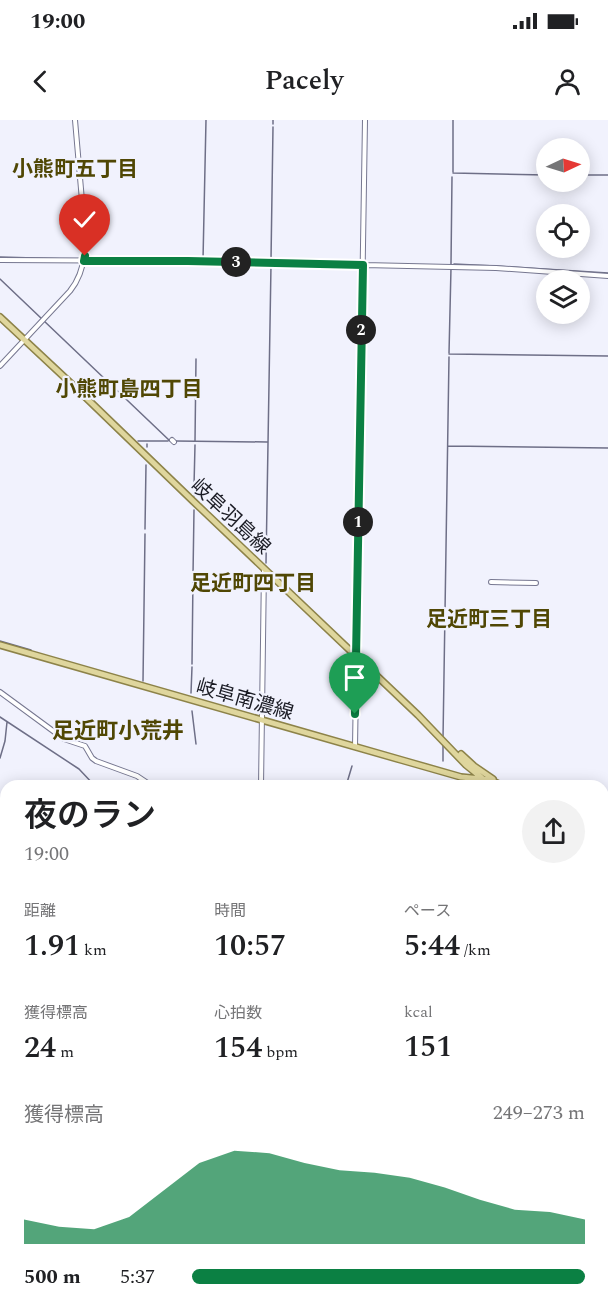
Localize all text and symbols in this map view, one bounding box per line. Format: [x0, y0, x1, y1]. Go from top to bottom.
text: 19:00 [30, 5, 85, 38]
text: Pacely [265, 60, 343, 102]
icon: back [24, 65, 57, 98]
icon: person [551, 65, 584, 98]
north arrow [536, 138, 590, 192]
map controls [536, 138, 590, 324]
district label: 小熊町五丁目 [12, 154, 138, 186]
pin [59, 194, 110, 256]
icon: check [68, 203, 101, 236]
button: locate [536, 204, 590, 258]
pin: 3 [221, 247, 251, 277]
text: 3 [232, 250, 240, 274]
button: layers [536, 270, 590, 324]
pin: 2 [346, 315, 376, 345]
text: 2 [357, 318, 365, 342]
district label: 小熊町島四丁目 [56, 374, 203, 406]
street label: 岐阜羽島線 [184, 472, 277, 562]
pin: 1 [343, 507, 373, 537]
text: 1 [354, 510, 362, 534]
district label: 足近町四丁目 [190, 568, 316, 600]
district label: 足近町三丁目 [426, 604, 552, 636]
pin [329, 652, 380, 714]
icon: arrive [338, 661, 371, 694]
street label: 岐阜南濃線 [193, 672, 297, 728]
district label: 足近町小荒井 [52, 715, 184, 748]
text: 夜のラン [24, 791, 156, 841]
button: share [522, 800, 585, 863]
text: 19:00 [24, 839, 69, 869]
text: 距離 [24, 899, 56, 923]
text: 時間 [214, 899, 246, 923]
text: ペース [404, 899, 451, 923]
text: 1.91 [24, 923, 80, 969]
text: 10:57 [214, 923, 286, 969]
text: 5:44 [404, 923, 460, 969]
text: km [80, 938, 107, 962]
text: /km [460, 938, 491, 962]
text: kcal [404, 1000, 433, 1024]
text: 獲得標高 [24, 1001, 88, 1025]
text: 心拍数 [214, 1001, 262, 1025]
text: 151 [404, 1024, 452, 1070]
text: 24 [24, 1025, 56, 1071]
text: 154 [214, 1025, 262, 1071]
text: m [56, 1040, 74, 1064]
text: bpm [262, 1040, 298, 1064]
text: 249–273 m [493, 1098, 585, 1128]
text: 獲得標高 [24, 1100, 104, 1130]
text: 500 m [24, 1262, 81, 1292]
text: 5:37 [120, 1262, 155, 1292]

